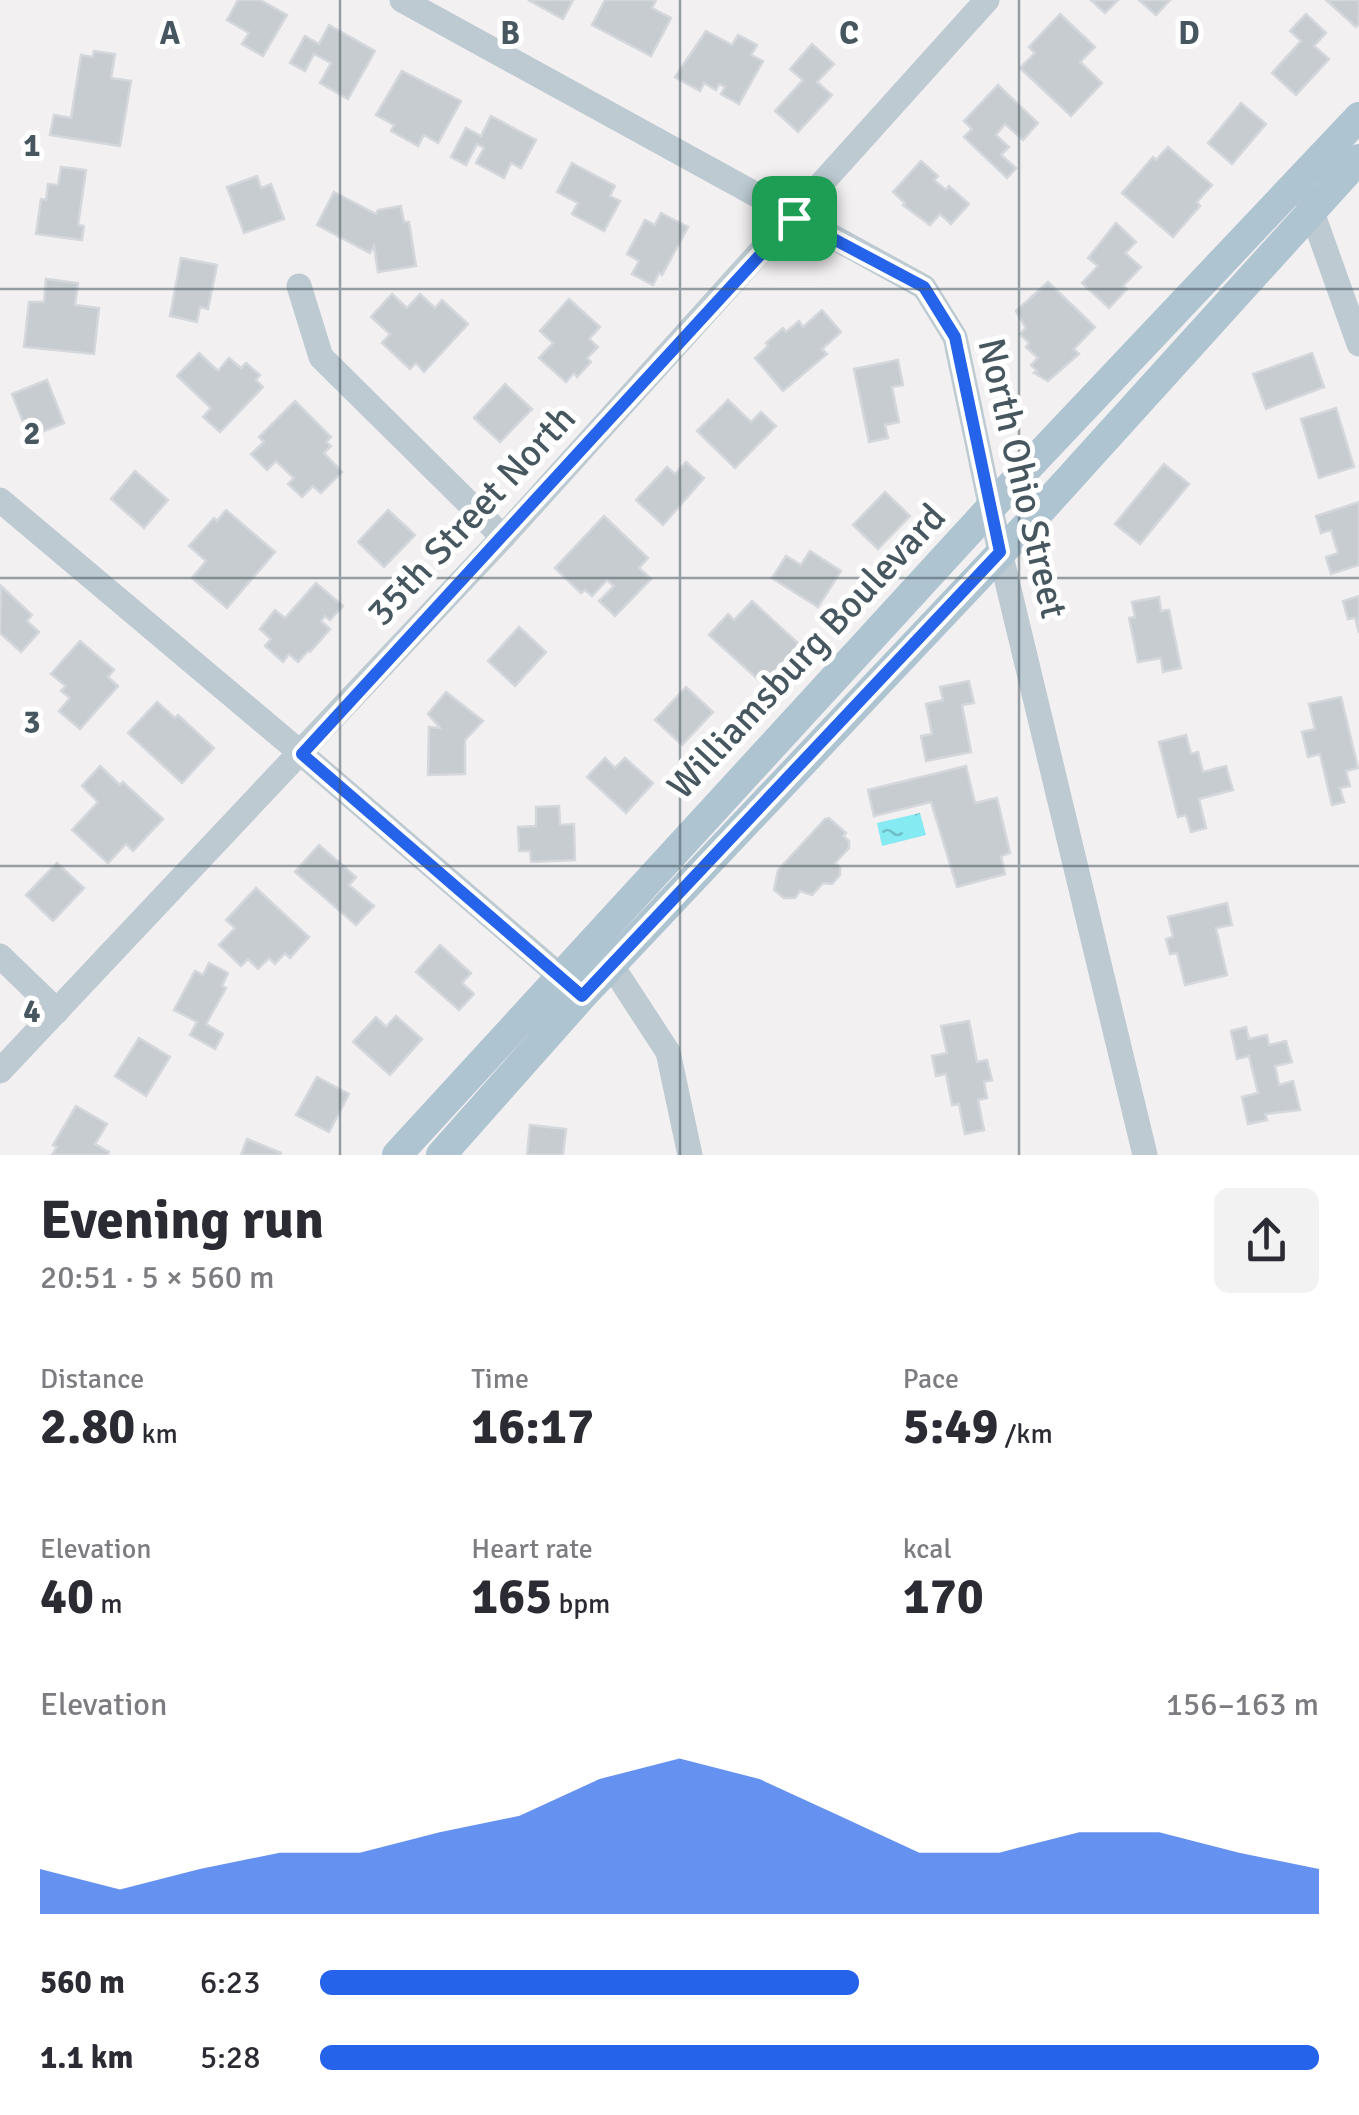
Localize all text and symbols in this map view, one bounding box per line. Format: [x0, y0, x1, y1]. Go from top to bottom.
text: A [160, 14, 181, 53]
text: B [500, 14, 520, 53]
text: C [839, 14, 859, 53]
text: D [1178, 14, 1200, 53]
text: 1 [23, 126, 41, 165]
pin [752, 176, 837, 261]
icon: arrive [767, 191, 822, 246]
street label: North Ohio Street [967, 334, 1078, 623]
street label: 35th Street North [357, 395, 586, 636]
text: 2 [23, 414, 41, 453]
street label: Williamsburg Boulevard [657, 494, 955, 809]
text: 3 [23, 703, 41, 742]
text: 4 [23, 992, 41, 1031]
text: Evening run [40, 1186, 324, 1254]
button: share [1214, 1188, 1319, 1293]
text: 20:51 · 5 × 560 m [40, 1258, 275, 1297]
text: Distance [40, 1362, 144, 1396]
text: Time [471, 1362, 529, 1396]
text: Pace [903, 1362, 959, 1396]
text: 2.80 [40, 1396, 135, 1458]
text: 16:17 [471, 1396, 594, 1458]
text: 5:49 [903, 1396, 998, 1458]
text: km [135, 1417, 178, 1451]
text: /km [998, 1417, 1053, 1451]
text: Elevation [40, 1532, 152, 1566]
text: Heart rate [471, 1532, 593, 1566]
text: kcal [903, 1532, 952, 1566]
text: 40 [40, 1566, 94, 1628]
text: 165 [471, 1566, 552, 1628]
text: 170 [903, 1566, 984, 1628]
text: m [94, 1587, 123, 1621]
text: bpm [552, 1587, 610, 1621]
text: Elevation [40, 1685, 167, 1724]
text: 156–163 m [1166, 1685, 1319, 1724]
text: 560 m [40, 1963, 125, 2002]
text: 6:23 [200, 1963, 260, 2002]
text: 1.1 km [40, 2038, 133, 2077]
text: 5:28 [200, 2038, 260, 2077]

